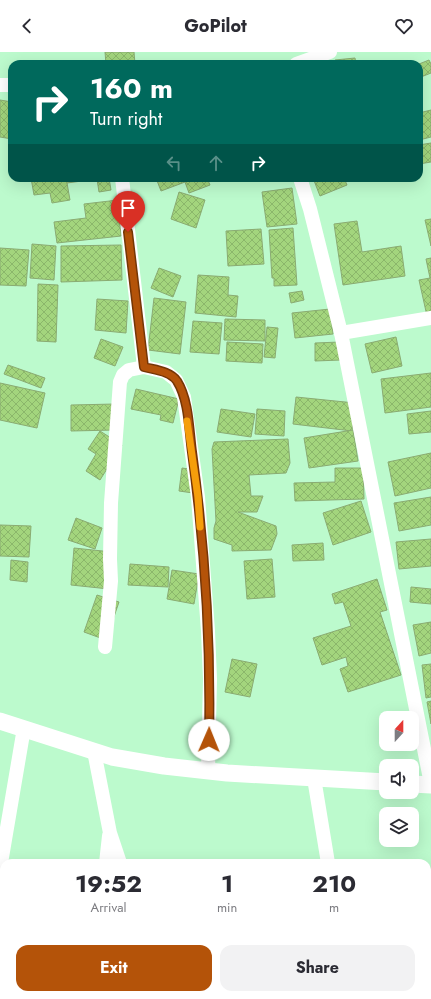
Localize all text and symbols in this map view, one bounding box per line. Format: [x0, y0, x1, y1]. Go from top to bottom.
text: GoPilot [184, 13, 247, 39]
icon: back [16, 15, 38, 37]
icon: heart [393, 15, 415, 37]
text: 160 m [90, 68, 173, 109]
icon: right [24, 76, 76, 128]
text: Turn right [90, 106, 162, 132]
icon: left [163, 152, 185, 174]
icon: ahead [205, 152, 227, 174]
icon: right [247, 152, 269, 174]
pin [111, 191, 145, 232]
icon: arrive [117, 197, 139, 219]
north arrow [379, 711, 419, 751]
map controls [379, 711, 419, 847]
position arrow [188, 719, 230, 761]
button: sound [379, 759, 419, 799]
button: layers [379, 807, 419, 847]
text: 19:52 [75, 866, 142, 901]
text: 1 [221, 866, 233, 901]
text: 210 [312, 866, 356, 901]
text: Arrival [91, 898, 126, 917]
text: min [217, 898, 237, 917]
text: m [329, 898, 339, 917]
button: Exit [16, 945, 212, 991]
button: Share [220, 945, 415, 991]

